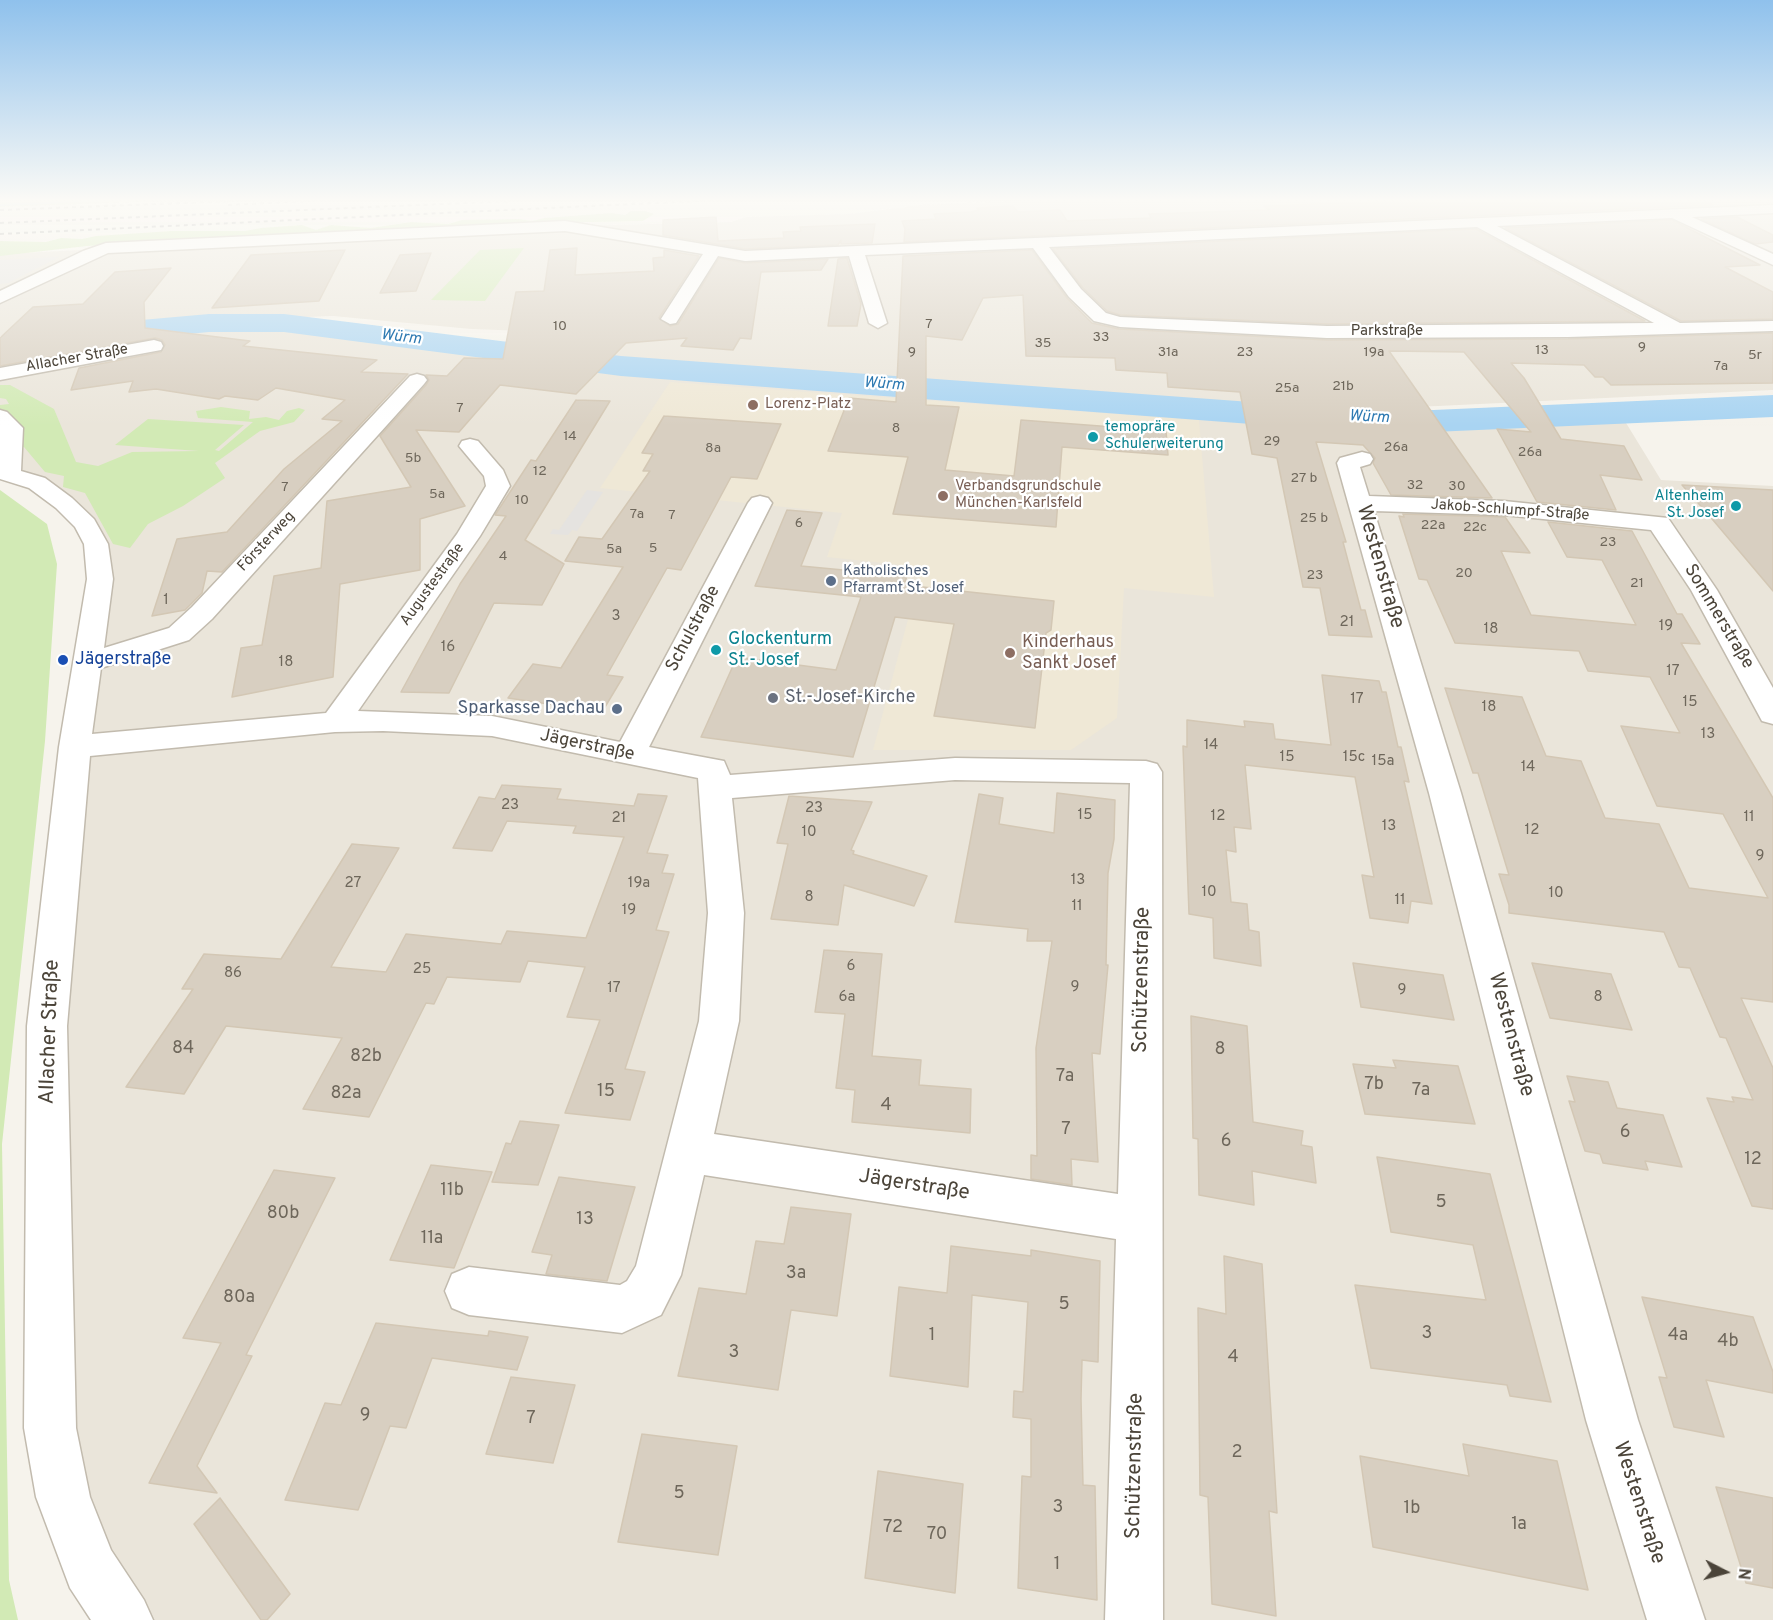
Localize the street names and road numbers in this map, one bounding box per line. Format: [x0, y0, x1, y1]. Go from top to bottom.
street label: Parkstraße [1351, 323, 1423, 341]
street label: Allacher Straße [24, 341, 130, 377]
street label: Jakob-Schlumpf-Straße [1430, 496, 1590, 526]
street label: Westenstraße [1349, 502, 1409, 632]
street label: Försterweg [235, 508, 299, 576]
street label: Augustestraße [397, 540, 469, 630]
street label: Sommerstraße [1678, 561, 1758, 673]
street label: Schulstraße [662, 582, 726, 676]
street label: Jägerstraße [538, 725, 636, 767]
street label: Schützenstraße [1129, 907, 1157, 1053]
street label: Allacher Straße [36, 959, 66, 1105]
street label: Westenstraße [1481, 970, 1539, 1100]
street label: Jägerstraße [857, 1165, 971, 1207]
street label: Schützenstraße [1122, 1393, 1150, 1539]
street label: Westenstraße [1606, 1439, 1670, 1567]

